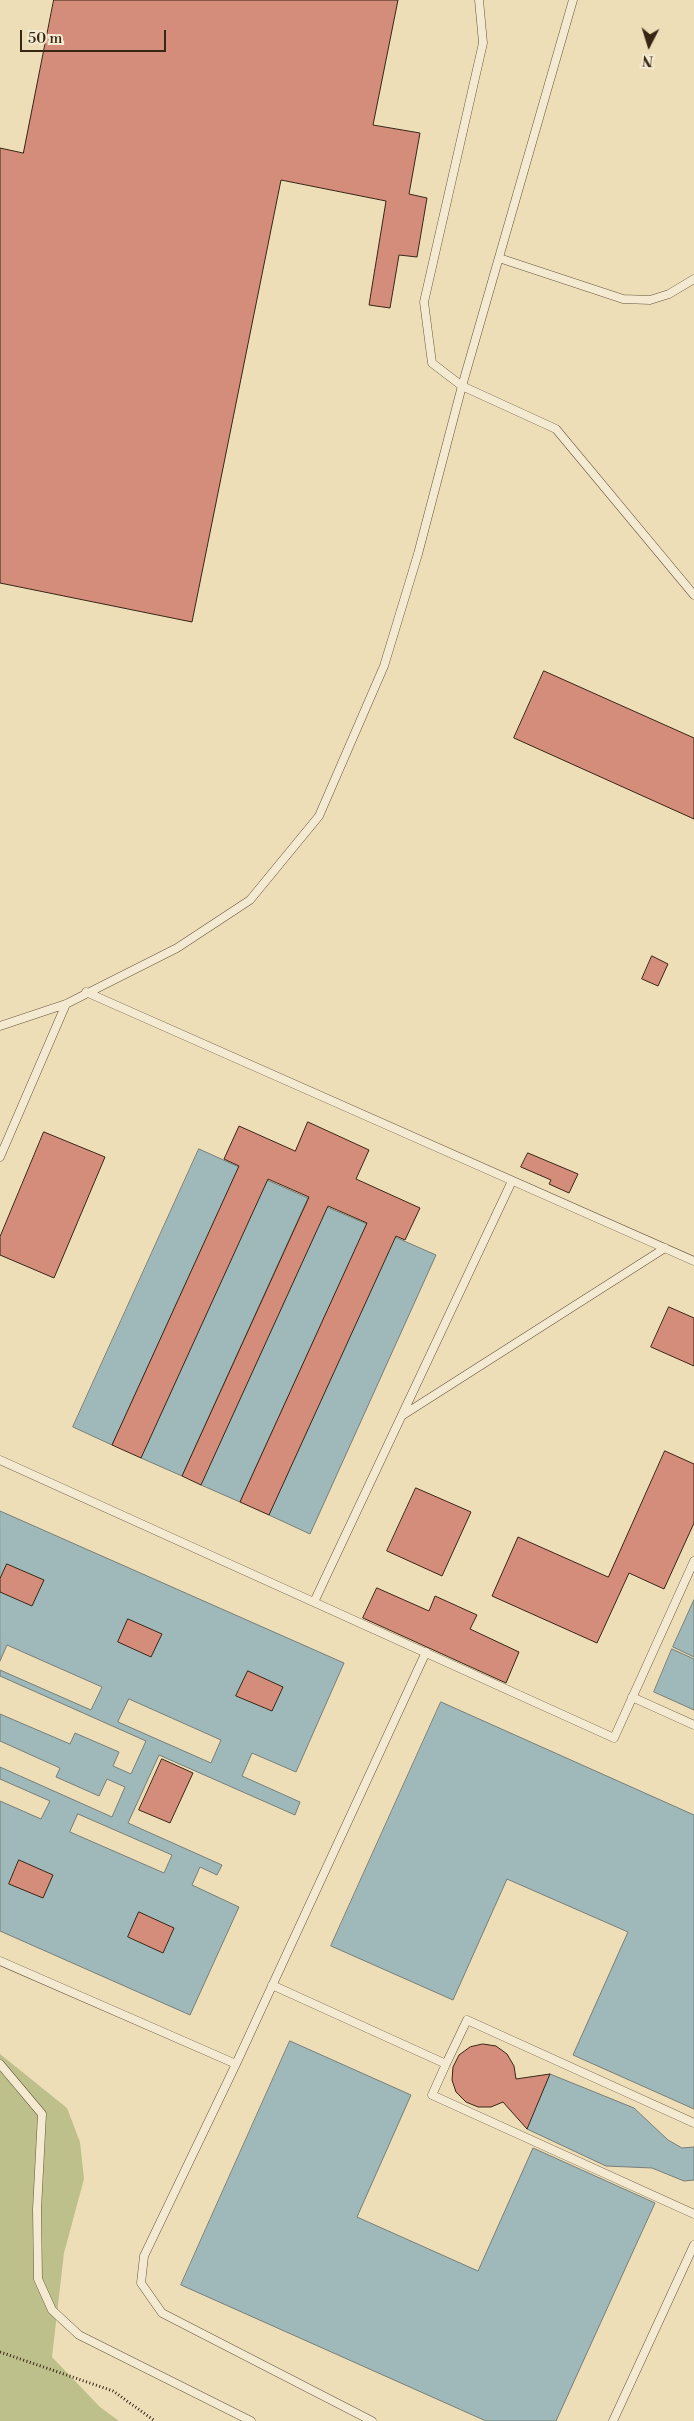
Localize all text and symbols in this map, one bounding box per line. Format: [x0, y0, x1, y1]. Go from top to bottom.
scale bar [22, 20, 169, 52]
north arrow [624, 20, 674, 70]
text: 50 m [28, 29, 62, 48]
text: N [641, 50, 654, 69]

